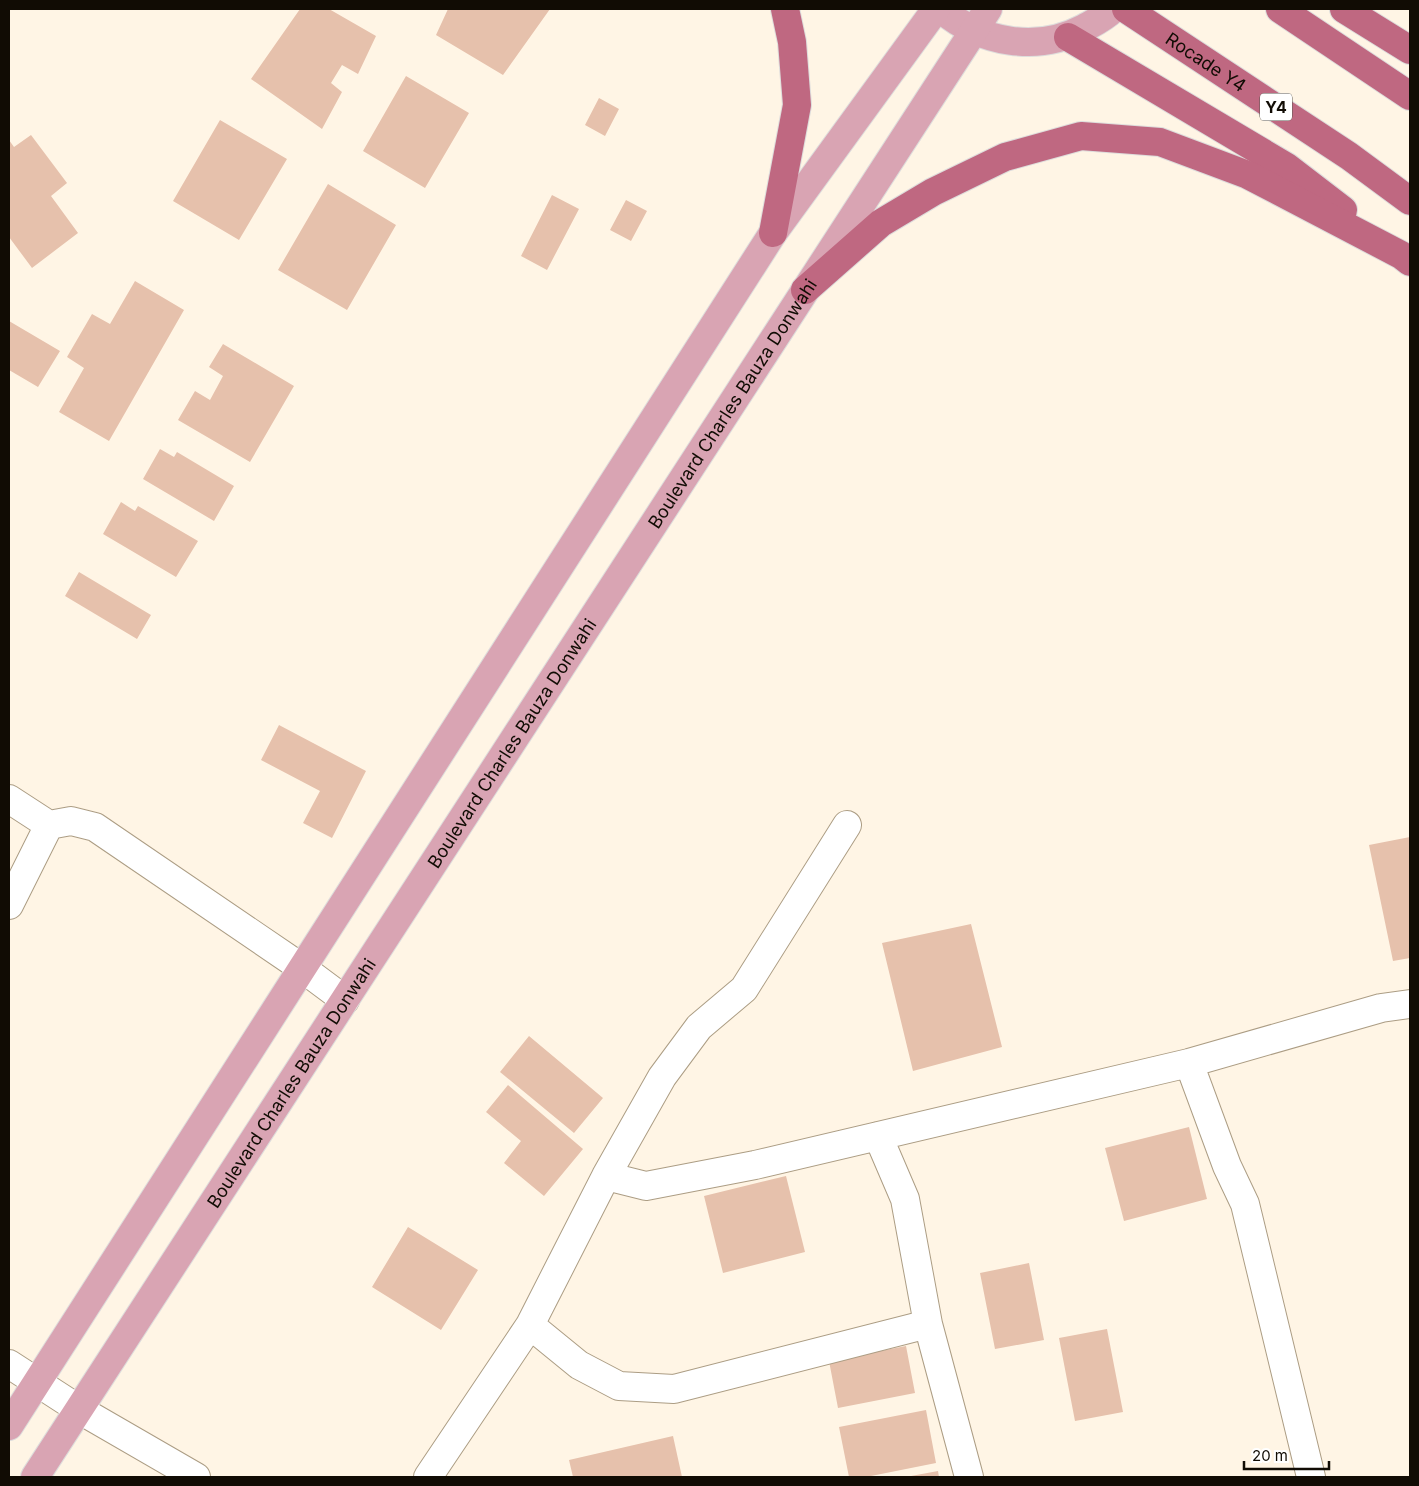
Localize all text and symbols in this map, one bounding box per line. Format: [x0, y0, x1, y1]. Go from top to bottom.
street label: Rocade Y4 [1162, 28, 1250, 96]
road number: Y4 [1260, 94, 1292, 120]
street label: Boulevard Charles Bauza Donwahi [643, 275, 821, 532]
street label: Boulevard Charles Bauza Donwahi [423, 615, 600, 872]
street label: Boulevard Charles Bauza Donwahi [202, 954, 379, 1211]
scale bar [1244, 1438, 1329, 1470]
text: 20 m [1252, 1446, 1288, 1465]

